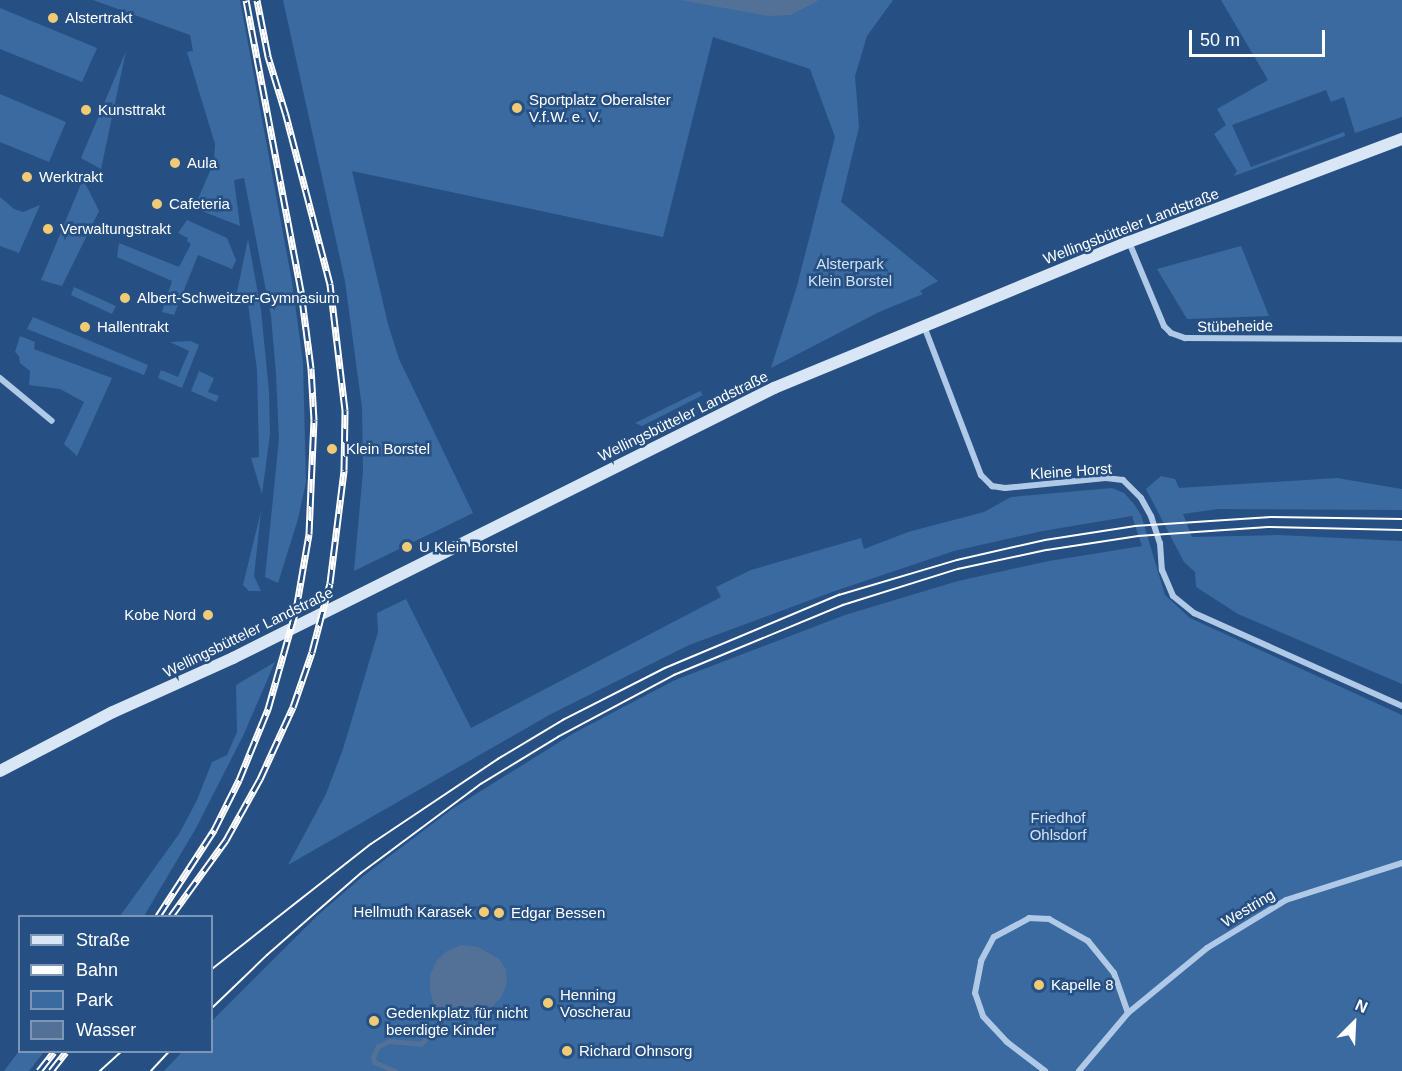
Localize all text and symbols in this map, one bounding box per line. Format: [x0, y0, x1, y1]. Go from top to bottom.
place label: Alstertrakt [65, 9, 133, 27]
marker: Alstertrakt [46, 11, 60, 25]
scale bar [1192, 18, 1328, 56]
text: 50 m [1200, 30, 1240, 50]
place label: Sportplatz Oberalster V.f.W. e. V. [529, 90, 671, 125]
place label: Kunsttrakt [98, 101, 166, 119]
marker: Sportplatz Oberalster V.f.W. e. V. [510, 101, 524, 115]
marker: Kunsttrakt [79, 103, 93, 117]
place label: Aula [187, 154, 217, 172]
marker: Aula [168, 156, 182, 170]
place label: Werktrakt [39, 168, 103, 186]
marker: Werktrakt [20, 170, 34, 184]
street label: Wellingsbütteler Landstraße [1041, 184, 1221, 268]
place label: Cafeteria [169, 195, 230, 213]
marker: Cafeteria [150, 197, 164, 211]
place label: Verwaltungstrakt [60, 220, 171, 238]
marker: Verwaltungstrakt [41, 222, 55, 236]
park label: Alsterpark Klein Borstel [808, 254, 892, 289]
place label: Albert-Schweitzer-Gymnasium [137, 289, 340, 307]
marker: Albert-Schweitzer-Gymnasium [118, 291, 132, 305]
street label: Stübeheide [1197, 316, 1273, 336]
place label: Hallentrakt [97, 318, 169, 336]
marker: Hallentrakt [78, 320, 92, 334]
street label: Wellingsbütteler Landstraße [595, 367, 771, 465]
marker: Klein Borstel [323, 440, 341, 458]
place label: Klein Borstel [346, 440, 430, 458]
street label: Kleine Horst [1030, 459, 1112, 483]
place label: U Klein Borstel [419, 538, 518, 556]
marker: U Klein Borstel [400, 540, 414, 554]
street label: Wellingsbütteler Landstraße [160, 583, 336, 681]
place label: Kobe Nord [124, 606, 196, 624]
marker: Kobe Nord [201, 608, 215, 622]
park label: Friedhof Ohlsdorf [1030, 808, 1086, 843]
street label: Westring [1218, 885, 1278, 931]
place label: Hellmuth Karasek [354, 903, 472, 921]
place label: Edgar Bessen [511, 904, 605, 922]
marker: Hellmuth Karasek [477, 905, 491, 919]
marker: Edgar Bessen [492, 906, 506, 920]
legend [18, 915, 213, 1053]
text: Straße [76, 930, 130, 950]
text: Bahn [76, 960, 118, 980]
place label: Kapelle 8 [1051, 976, 1114, 994]
marker: Kapelle 8 [1032, 978, 1046, 992]
place label: Henning Voscherau [560, 985, 631, 1020]
text: Park [76, 990, 113, 1010]
north arrow [1324, 993, 1384, 1053]
marker: Henning Voscherau [541, 996, 555, 1010]
text: N [1353, 996, 1370, 1016]
place label: Gedenkplatz für nicht beerdigte Kinder [386, 1003, 528, 1038]
marker: Gedenkplatz für nicht beerdigte Kinder [367, 1014, 381, 1028]
text: Wasser [76, 1020, 136, 1040]
place label: Richard Ohnsorg [579, 1042, 692, 1060]
marker: Richard Ohnsorg [560, 1044, 574, 1058]

